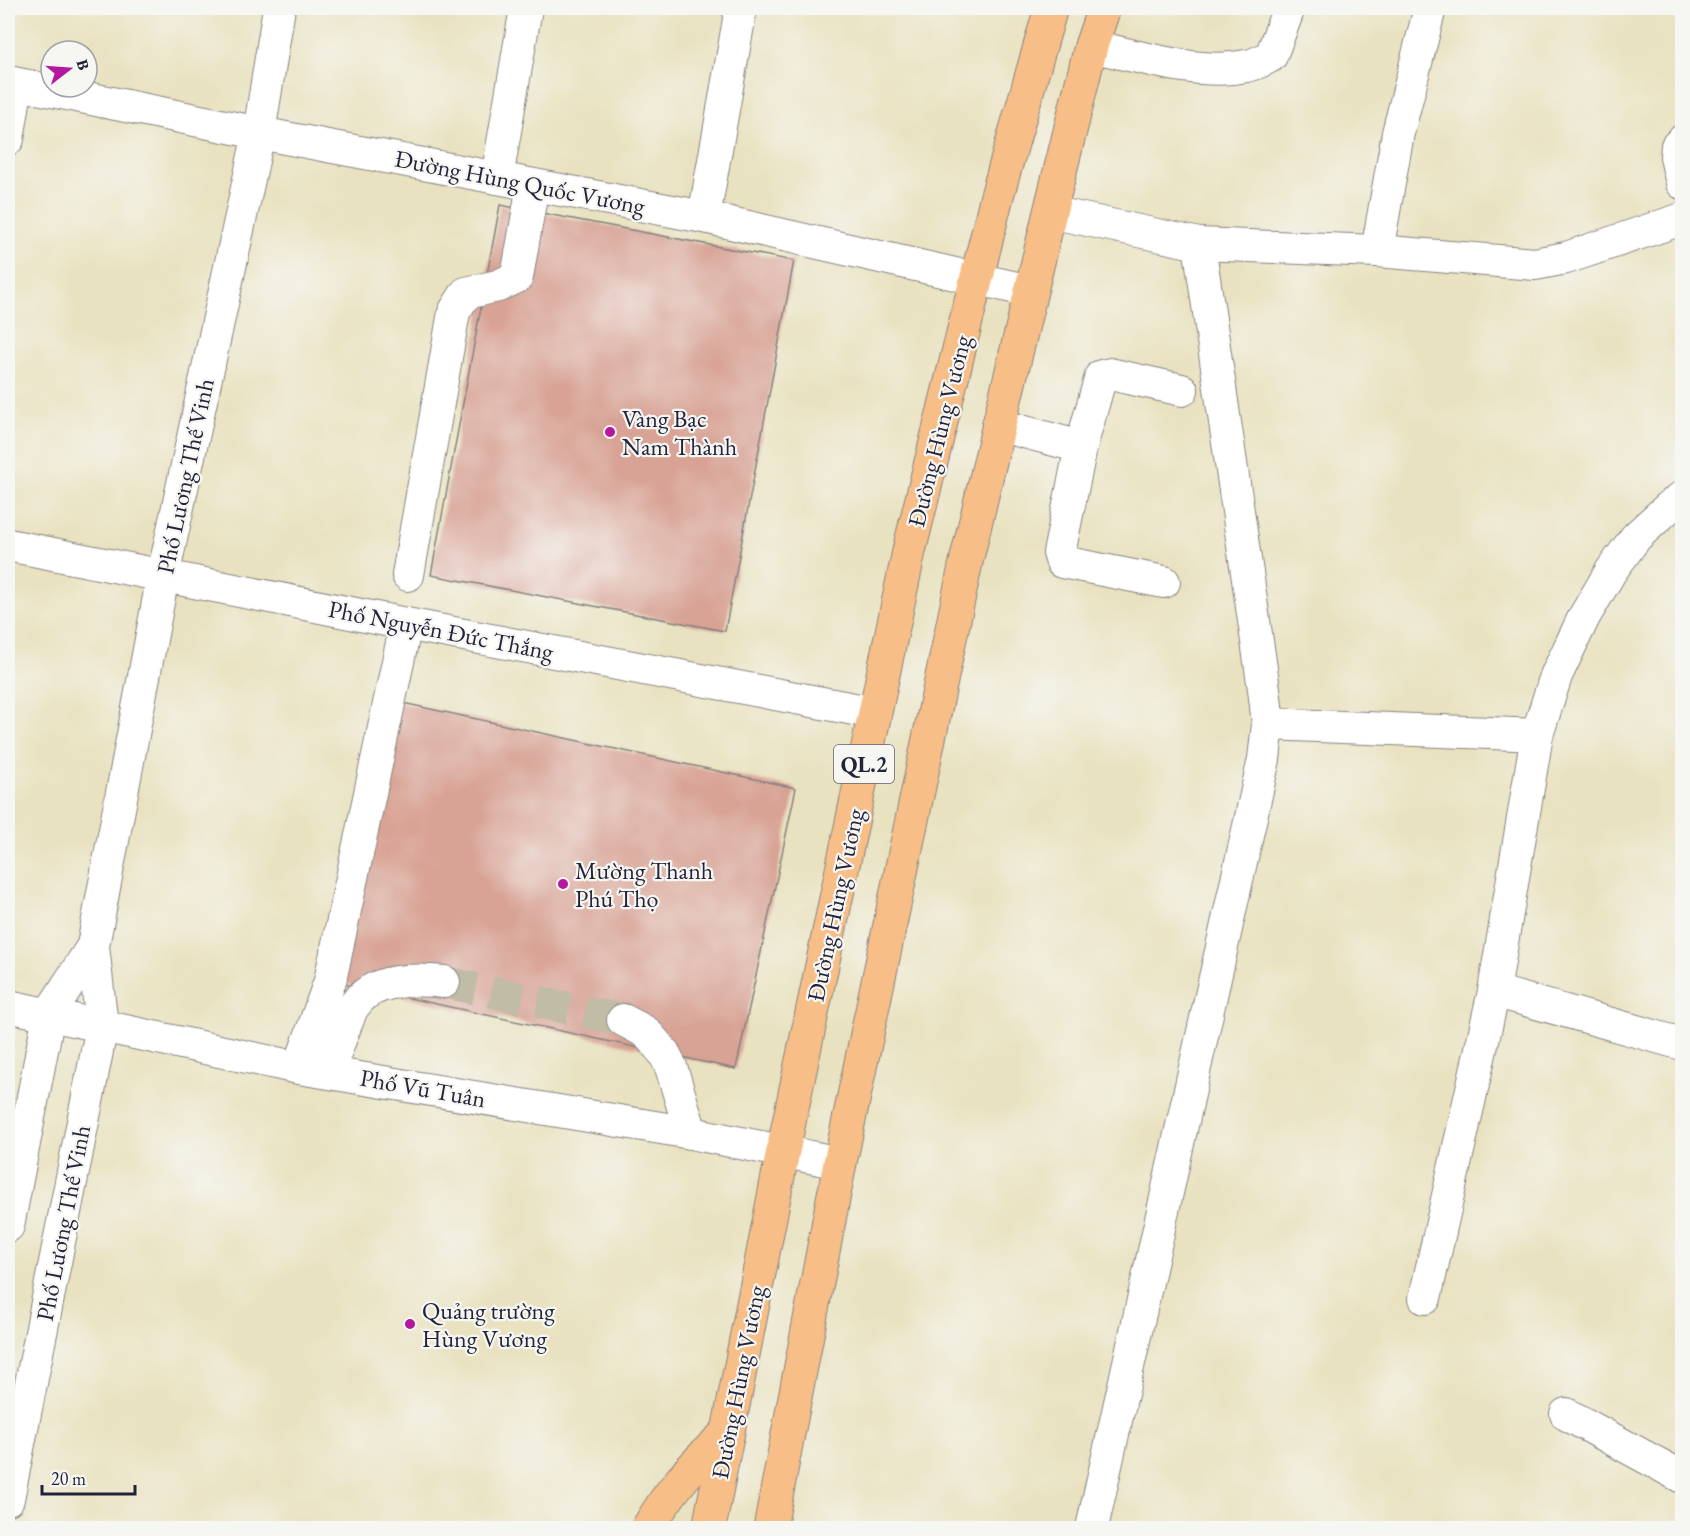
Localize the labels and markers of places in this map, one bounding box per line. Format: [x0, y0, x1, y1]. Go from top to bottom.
place label: Vàng Bạc Nam Thành [622, 403, 737, 462]
marker: Vàng Bạc Nam Thành [603, 425, 617, 439]
place label: Mường Thanh Phú Thọ [575, 855, 713, 914]
marker: Mường Thanh Phú Thọ [556, 877, 570, 891]
place label: Quảng trường Hùng Vương [422, 1295, 555, 1354]
marker: Quảng trường Hùng Vương [403, 1317, 417, 1331]

